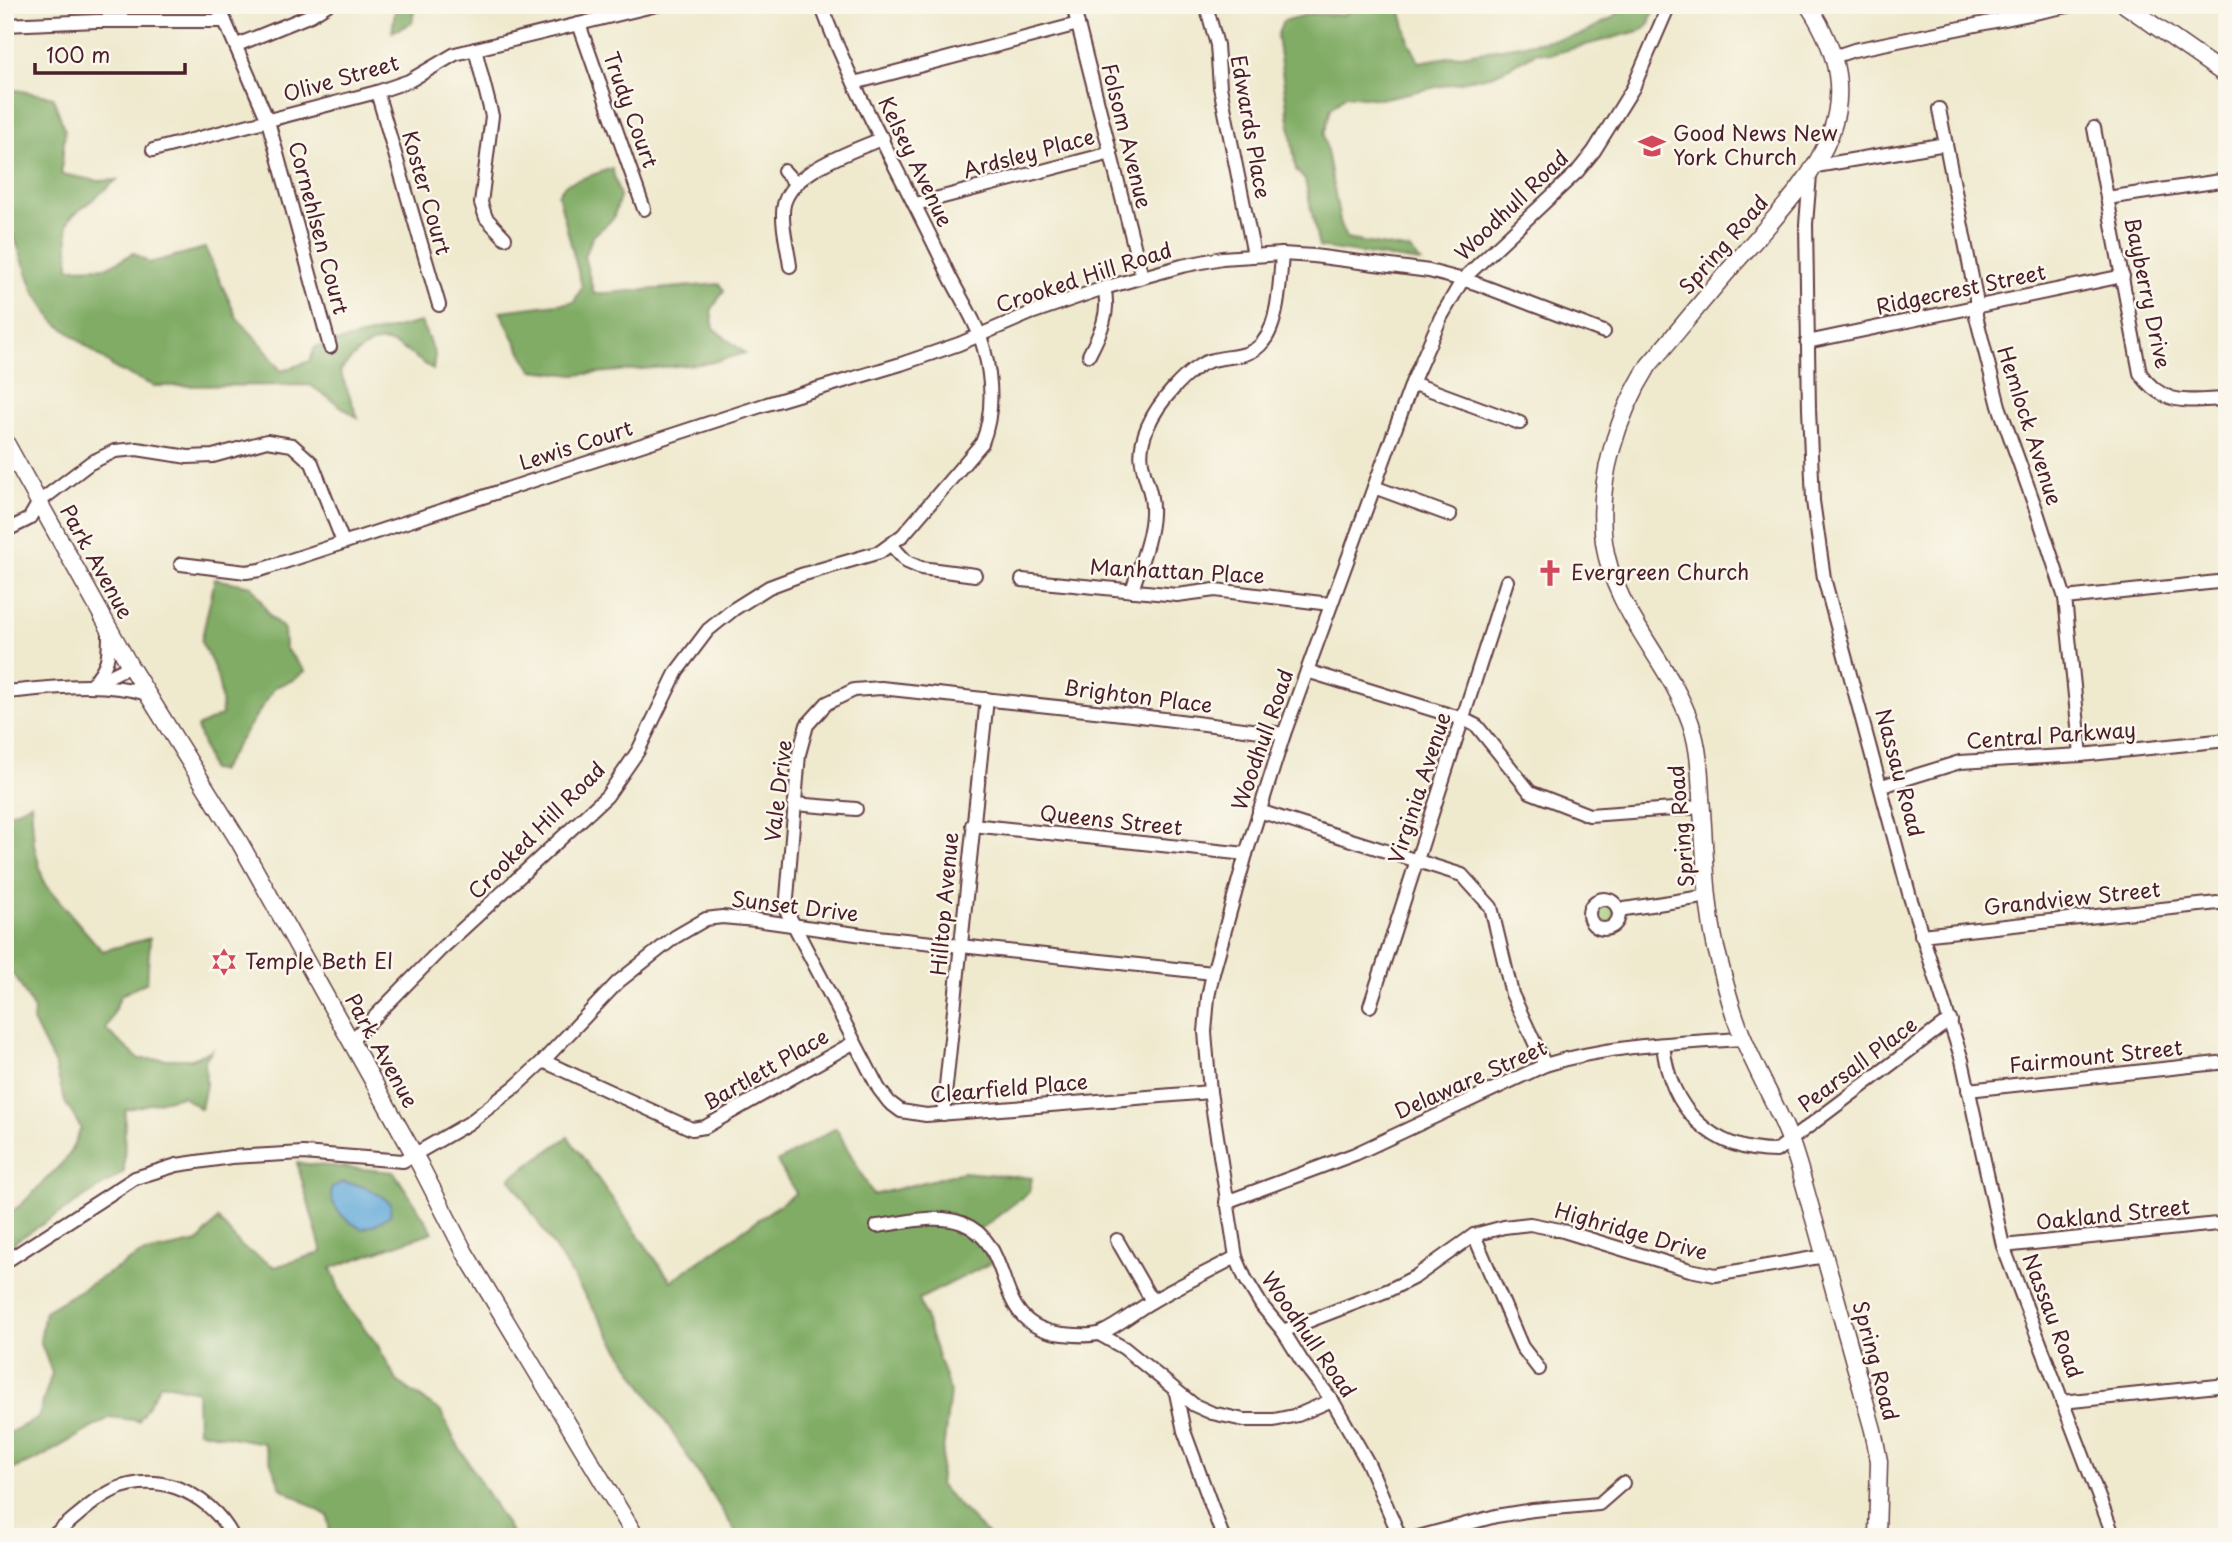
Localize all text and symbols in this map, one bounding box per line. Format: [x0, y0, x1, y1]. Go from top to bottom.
scale bar [35, 32, 186, 76]
text: 100 m [46, 38, 110, 70]
street label: Olive Street [279, 45, 402, 109]
street label: Trudy Court [596, 47, 668, 172]
street label: Edwards Place [1224, 52, 1280, 201]
street label: Folsom Avenue [1094, 60, 1161, 212]
street label: Kelsey Avenue [871, 90, 962, 232]
place label: Good News New York Church [1673, 116, 1837, 172]
street label: Ardsley Place [959, 119, 1098, 185]
street label: Koster Court [395, 127, 461, 258]
school or university icon: Good News New York Church [1637, 131, 1667, 161]
street label: Cornehlsen Court [281, 137, 358, 318]
street label: Woodhull Road [1446, 142, 1575, 267]
street label: Spring Road [1670, 187, 1775, 300]
street label: Bayberry Drive [2117, 214, 2181, 371]
street label: Crooked Hill Road [991, 233, 1175, 320]
street label: Ridgecrest Street [1873, 254, 2048, 322]
street label: Hemlock Avenue [1990, 342, 2072, 509]
street label: Lewis Court [514, 411, 636, 478]
street label: Park Avenue [53, 498, 142, 624]
street label: Manhattan Place [1089, 549, 1265, 591]
place label: Evergreen Church [1571, 555, 1749, 587]
church icon: Evergreen Church [1535, 558, 1565, 588]
street label: Woodhull Road [1222, 664, 1300, 814]
street label: Brighton Place [1062, 670, 1214, 720]
street label: Nassau Road [1868, 705, 1933, 840]
street label: Virginia Avenue [1378, 707, 1458, 867]
street label: Central Parkway [1965, 712, 2137, 756]
street label: Vale Drive [755, 738, 799, 844]
street label: Crooked Hill Road [459, 753, 612, 906]
street label: Spring Road [1659, 764, 1701, 889]
street label: Queens Street [1038, 796, 1184, 842]
street label: Hilltop Avenue [921, 831, 965, 977]
street label: Grandview Street [1982, 872, 2162, 922]
street label: Sunset Drive [730, 881, 861, 929]
place label: Temple Beth El [245, 944, 393, 976]
synagogue icon: Temple Beth El [209, 947, 239, 977]
street label: Park Avenue [338, 987, 427, 1113]
street label: Pearsall Place [1791, 1008, 1923, 1119]
street label: Bartlett Place [696, 1019, 834, 1117]
street label: Delaware Street [1389, 1030, 1552, 1126]
street label: Fairmount Street [2008, 1030, 2184, 1080]
street label: Clearfield Place [929, 1064, 1089, 1110]
street label: Oakland Street [2034, 1189, 2191, 1237]
street label: Highridge Drive [1551, 1193, 1712, 1267]
street label: Nassau Road [2015, 1248, 2092, 1382]
street label: Woodhull Road [1254, 1264, 1365, 1404]
street label: Spring Road [1846, 1297, 1908, 1424]

